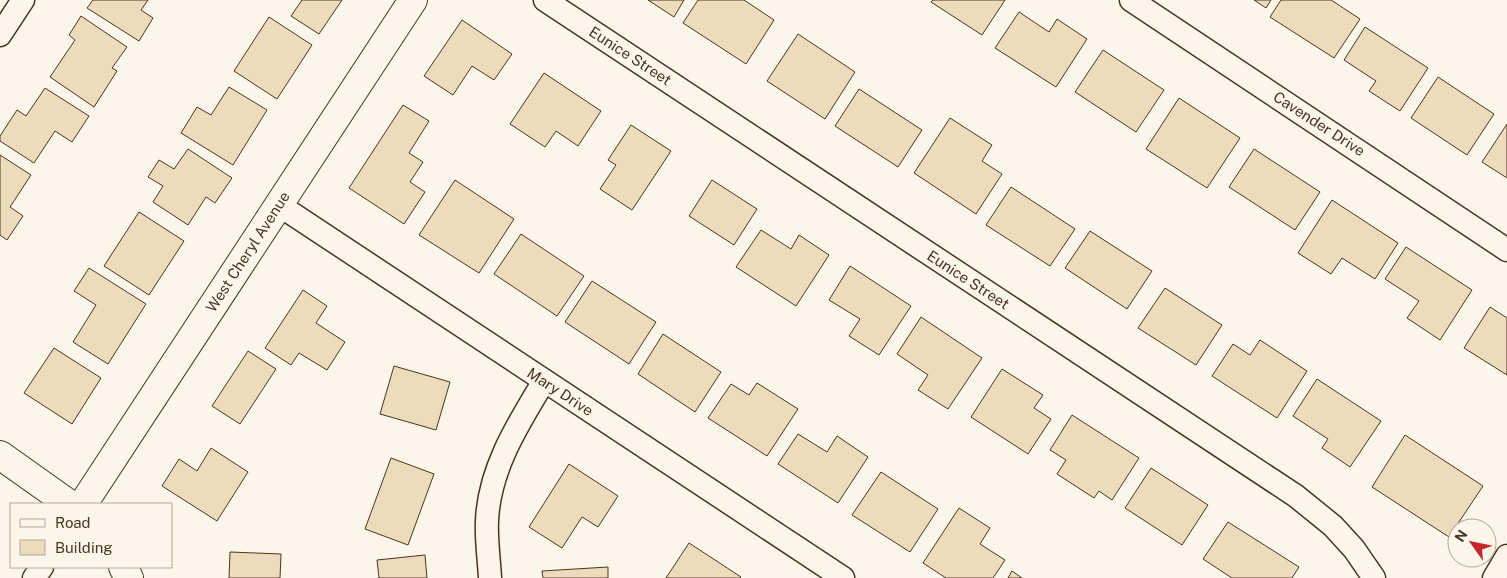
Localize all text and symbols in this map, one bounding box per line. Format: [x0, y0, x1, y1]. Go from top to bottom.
street label: Eunice Street [586, 23, 675, 88]
street label: Cavender Drive [1270, 88, 1368, 159]
street label: West Cheryl Avenue [202, 188, 293, 315]
street label: Eunice Street [924, 247, 1013, 312]
street label: Mary Drive [524, 364, 596, 419]
legend [10, 503, 172, 568]
text: Road [55, 514, 91, 531]
north arrow [1447, 518, 1497, 568]
text: N [1451, 527, 1471, 545]
text: Building [55, 539, 113, 556]

